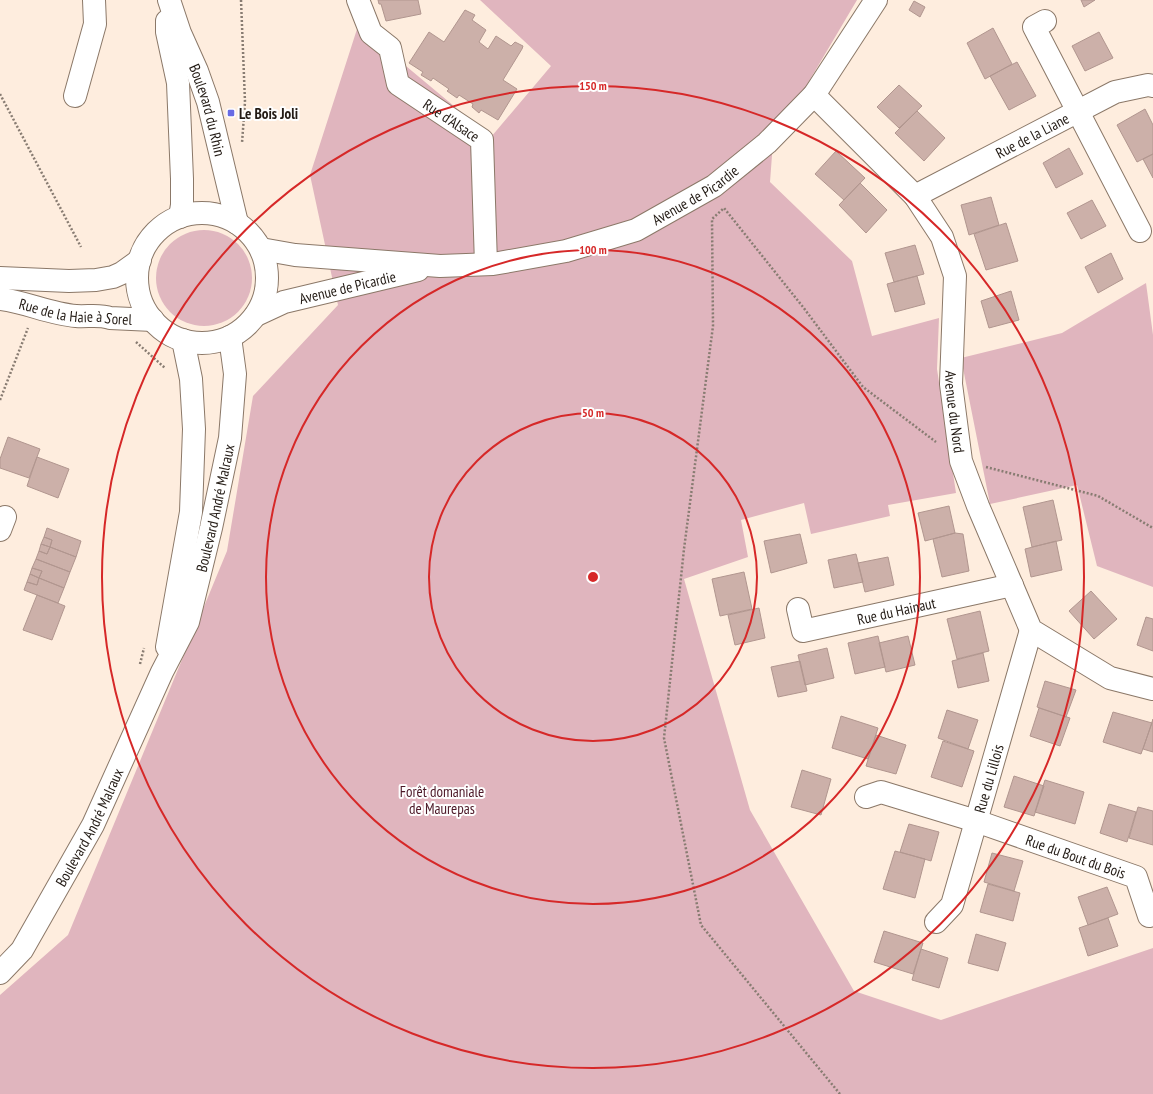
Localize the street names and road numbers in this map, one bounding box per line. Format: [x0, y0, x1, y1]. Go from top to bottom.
street label: Boulevard du Rhin [185, 61, 230, 158]
street label: Rue d'Alsace [420, 94, 483, 145]
street label: Rue de la Liane [992, 108, 1072, 162]
street label: Avenue de Picardie [648, 161, 742, 229]
street label: Avenue de Picardie [297, 266, 397, 308]
street label: Rue de la Haie à Sorel [17, 294, 133, 329]
street label: Avenue du Nord [941, 370, 969, 454]
street label: Boulevard André Malraux [191, 442, 238, 574]
street label: Rue du Hainaut [855, 593, 937, 628]
street label: Rue du Lillois [969, 742, 1007, 815]
street label: Boulevard André Malraux [51, 765, 127, 890]
street label: Rue du Bout du Bois [1023, 830, 1129, 882]

